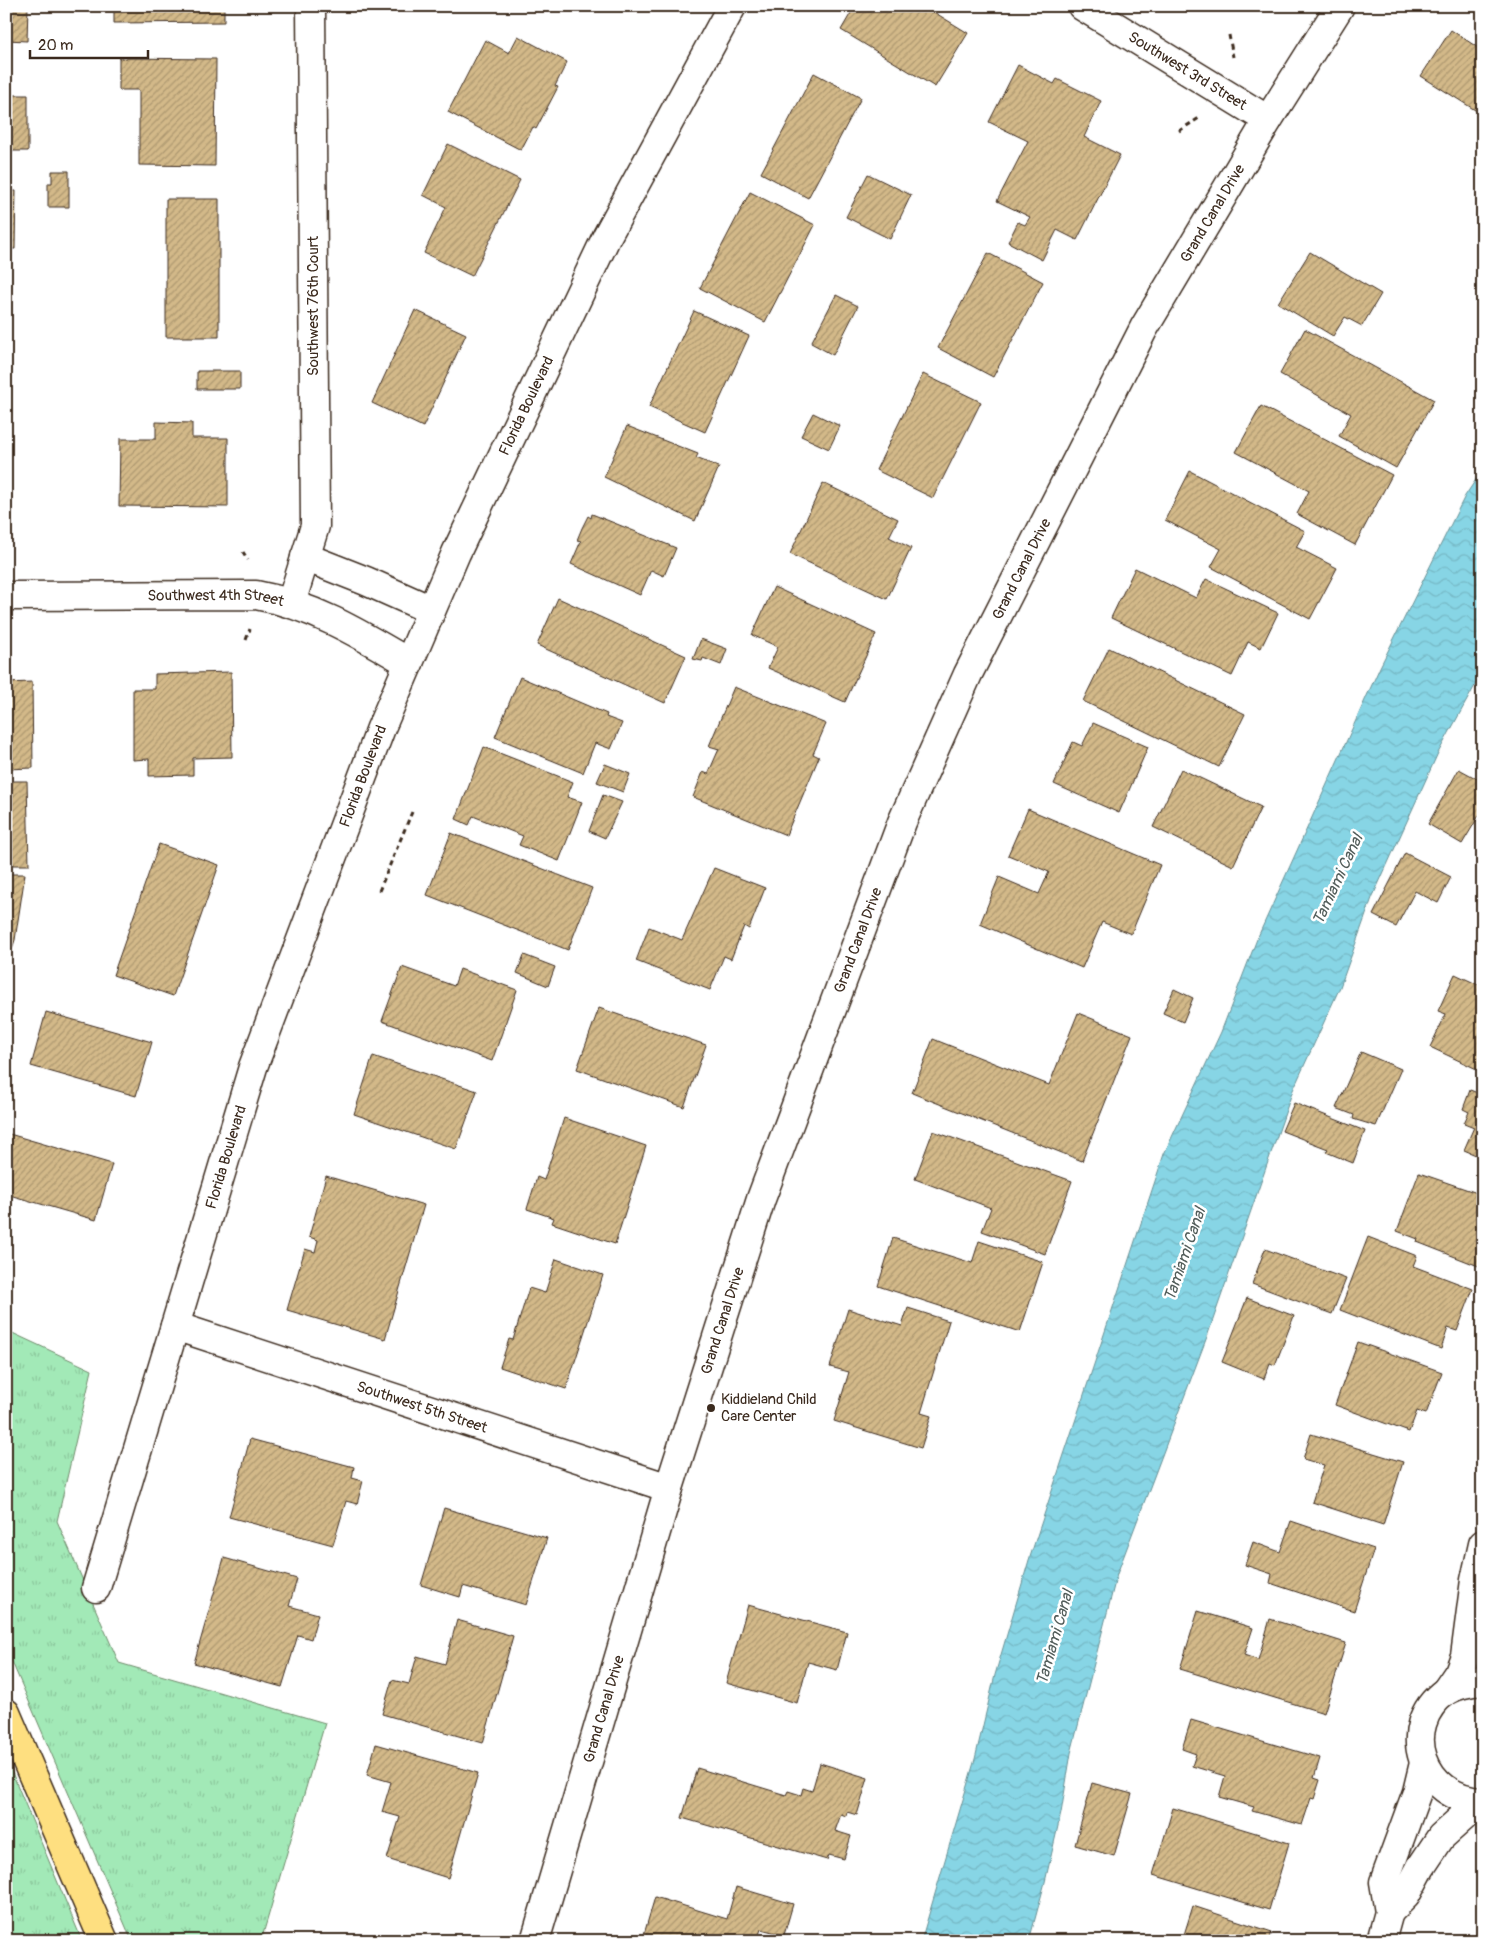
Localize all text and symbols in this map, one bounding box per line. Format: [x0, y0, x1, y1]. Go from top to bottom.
scale bar [30, 28, 148, 60]
street label: Southwest 3rd Street [1125, 28, 1251, 115]
text: 20 m [38, 36, 73, 55]
street label: Grand Canal Drive [1176, 160, 1250, 266]
street label: Southwest 76th Court [304, 235, 323, 376]
street label: Florida Boulevard [495, 353, 558, 459]
street label: Grand Canal Drive [988, 515, 1056, 623]
street label: Southwest 4th Street [148, 586, 287, 611]
street label: Florida Boulevard [335, 723, 391, 830]
water label: Tamiami Canal [1308, 829, 1369, 928]
street label: Grand Canal Drive [830, 884, 887, 996]
street label: Florida Boulevard [202, 1103, 251, 1212]
water label: Tamiami Canal [1160, 1203, 1211, 1304]
street label: Grand Canal Drive [697, 1264, 749, 1377]
street label: Southwest 5th Street [354, 1377, 490, 1438]
place label: Kiddieland Child Care Center [721, 1390, 817, 1426]
marker: Kiddieland Child Care Center [705, 1402, 717, 1414]
water label: Tamiami Canal [1032, 1586, 1079, 1687]
street label: Grand Canal Drive [579, 1653, 629, 1765]

